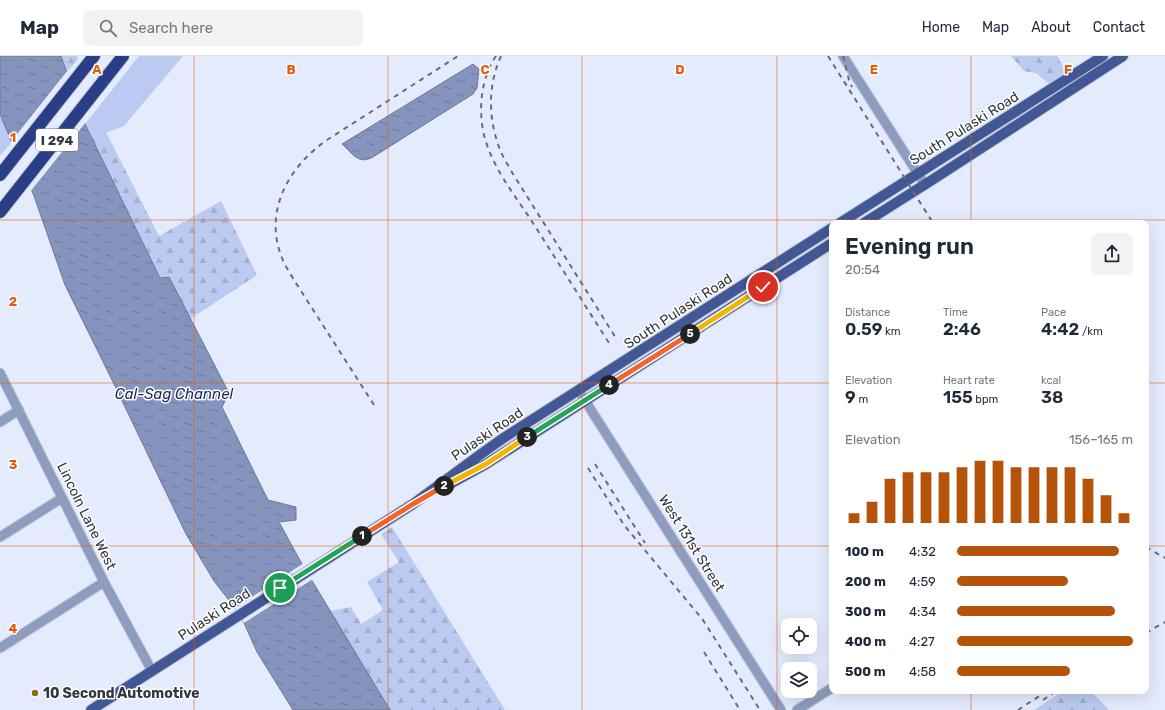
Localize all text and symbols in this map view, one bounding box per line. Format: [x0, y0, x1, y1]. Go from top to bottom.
search box [83, 10, 363, 46]
text: Map [20, 16, 59, 39]
icon: search [97, 17, 119, 39]
text: Search here [129, 19, 213, 37]
text: Home [922, 19, 960, 36]
text: Map [982, 19, 1009, 36]
text: About [1031, 19, 1071, 36]
text: Contact [1093, 19, 1145, 36]
text: A [92, 62, 102, 77]
text: B [286, 62, 296, 77]
text: C [480, 62, 490, 77]
text: D [675, 62, 685, 77]
text: E [870, 62, 878, 77]
text: F [1064, 62, 1072, 77]
street label: South Pulaski Road [907, 88, 1022, 169]
road number: I 294 [36, 129, 78, 151]
text: 1 [10, 130, 16, 145]
text: Evening run [845, 233, 974, 260]
button: share [1091, 233, 1133, 275]
text: 20:54 [845, 262, 880, 277]
street label: South Pulaski Road [621, 270, 736, 353]
pin [746, 270, 780, 304]
icon: check [752, 276, 774, 298]
text: 2 [9, 294, 17, 309]
text: Distance [845, 306, 890, 319]
text: Time [943, 306, 968, 319]
text: Pace [1041, 306, 1066, 319]
text: 0.59 [845, 319, 882, 339]
text: 2:46 [943, 319, 981, 339]
text: 4:42 [1041, 319, 1079, 339]
pin: 5 [680, 324, 700, 344]
text: km [882, 325, 900, 338]
text: /km [1079, 325, 1103, 338]
text: 5 [686, 327, 694, 340]
text: Elevation [845, 374, 892, 387]
text: Heart rate [943, 374, 995, 387]
text: kcal [1041, 374, 1061, 387]
pin: 4 [599, 375, 619, 395]
text: 4 [605, 378, 613, 391]
water label: Cal-Sag Channel [115, 385, 234, 403]
text: 9 [845, 387, 856, 407]
text: 155 [943, 387, 973, 407]
text: 38 [1041, 387, 1063, 407]
text: m [856, 393, 868, 406]
text: bpm [973, 393, 998, 406]
street label: Pulaski Road [448, 404, 526, 465]
pin: 3 [517, 427, 537, 447]
text: 3 [523, 430, 531, 443]
text: Elevation [845, 432, 901, 447]
text: 156–165 m [1069, 432, 1133, 447]
text: 3 [9, 457, 18, 472]
street label: Lincoln Lane West [53, 460, 120, 573]
pin: 2 [434, 476, 454, 496]
text: 2 [440, 479, 448, 492]
street label: West 131st Street [655, 492, 729, 595]
pin: 1 [352, 526, 372, 546]
text: 1 [359, 529, 365, 542]
text: 100 m [845, 544, 884, 559]
text: 4:32 [909, 544, 936, 559]
pin [263, 571, 297, 605]
text: 200 m [845, 574, 886, 589]
text: 4:59 [909, 574, 936, 589]
icon: arrive [269, 577, 291, 599]
street label: Pulaski Road [175, 585, 254, 644]
text: 300 m [845, 604, 886, 619]
text: 4:34 [909, 604, 936, 619]
map controls [781, 618, 817, 698]
button: locate [781, 618, 817, 654]
text: 4 [9, 621, 18, 636]
text: 400 m [845, 634, 886, 649]
text: 4:27 [909, 634, 935, 649]
button: layers [781, 662, 817, 698]
text: 500 m [845, 664, 886, 679]
text: 4:58 [909, 664, 936, 679]
place label: 10 Second Automotive [43, 685, 200, 702]
marker: 10 Second Automotive [30, 688, 40, 698]

